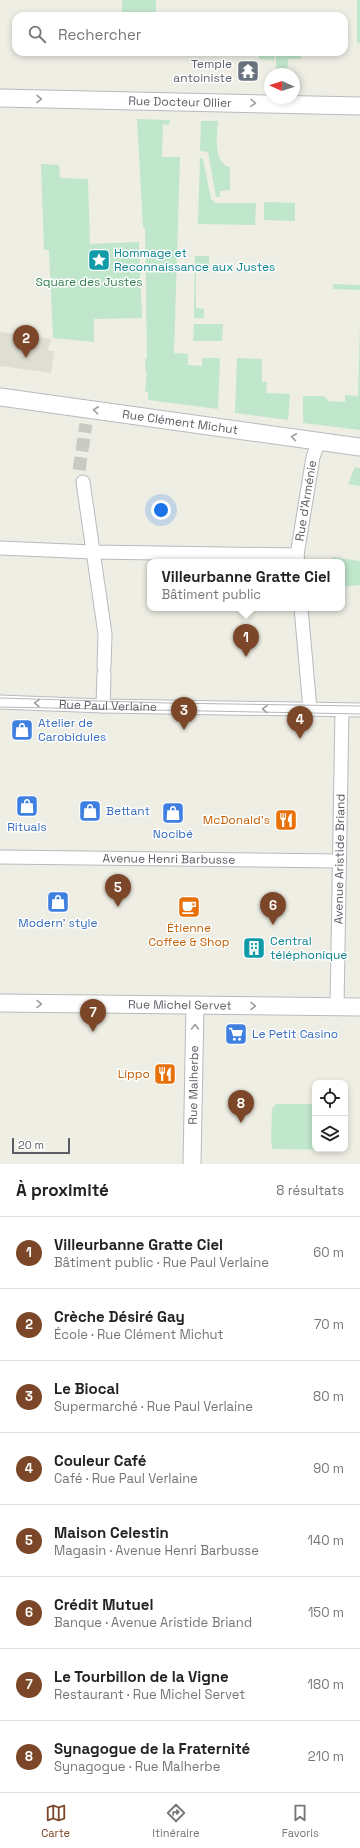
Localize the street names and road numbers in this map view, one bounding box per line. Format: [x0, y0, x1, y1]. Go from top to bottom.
street label: Rue Docteur Ollier [128, 93, 232, 111]
street label: Rue Clément Michut [121, 406, 239, 438]
street label: Rue d'Arménie [291, 459, 320, 542]
street label: Rue Paul Verlaine [59, 696, 157, 715]
street label: Avenue Aristide Briand [330, 794, 349, 924]
street label: Avenue Henri Barbusse [103, 850, 235, 868]
street label: Rue Michel Servet [128, 996, 232, 1014]
street label: Rue Malherbe [185, 1045, 202, 1125]

